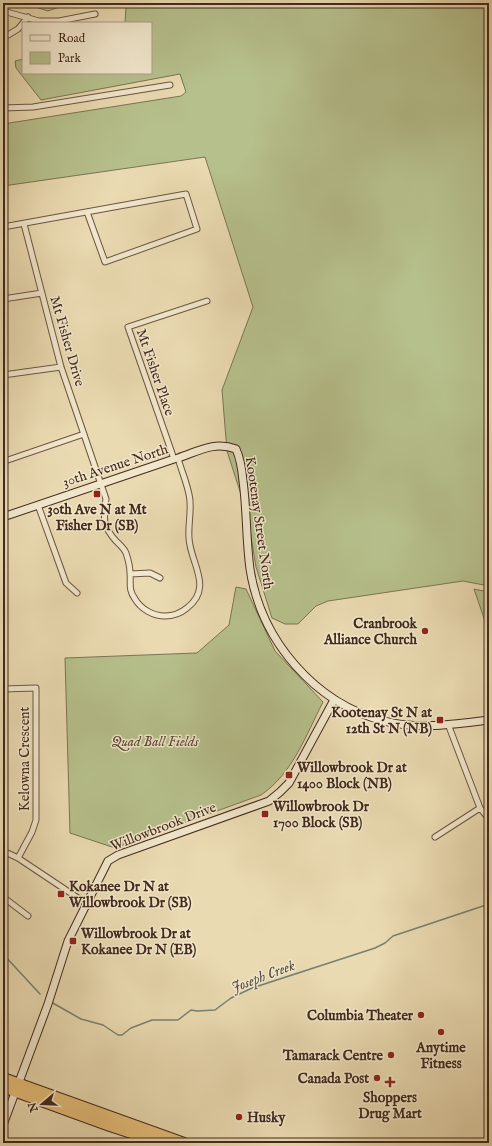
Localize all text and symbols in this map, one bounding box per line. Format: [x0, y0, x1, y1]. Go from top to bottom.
legend [22, 22, 152, 74]
text: Road [58, 31, 86, 46]
text: Park [58, 51, 81, 66]
street label: Mt Fisher Drive [46, 294, 89, 389]
street label: Mt Fisher Place [132, 326, 179, 419]
street label: 30th Avenue North [60, 440, 171, 491]
street label: Kootenay Street North [241, 455, 277, 591]
marker: 30th Ave N at Mt Fisher Dr (SB) [92, 489, 102, 499]
place label: 30th Ave N at Mt Fisher Dr (SB) [47, 501, 147, 535]
place label: Cranbrook Alliance Church [323, 615, 418, 649]
marker: Cranbrook Alliance Church [420, 626, 430, 636]
place label: Kootenay St N at 12th St N (NB) [331, 704, 432, 738]
street label: Kelowna Crescent [16, 707, 34, 811]
marker: Kootenay St N at 12th St N (NB) [435, 715, 445, 725]
park label: Quad Ball Fields [112, 733, 199, 751]
place label: Willowbrook Dr at 1400 Block (NB) [296, 759, 407, 793]
marker: Willowbrook Dr at 1400 Block (NB) [284, 770, 294, 780]
street label: Willowbrook Drive [108, 798, 219, 855]
place label: Willowbrook Dr 1700 Block (SB) [272, 798, 370, 832]
marker: Willowbrook Dr 1700 Block (SB) [260, 809, 270, 819]
place label: Kokanee Dr N at Willowbrook Dr (SB) [68, 878, 192, 912]
marker: Kokanee Dr N at Willowbrook Dr (SB) [56, 889, 66, 899]
place label: Willowbrook Dr at Kokanee Dr N (EB) [80, 925, 197, 959]
marker: Willowbrook Dr at Kokanee Dr N (EB) [68, 936, 78, 946]
water label: Joseph Creek [229, 956, 298, 997]
place label: Columbia Theater [307, 1007, 414, 1025]
marker: Columbia Theater [416, 1010, 426, 1020]
marker: Anytime Fitness [436, 1027, 446, 1037]
place label: Anytime Fitness [415, 1039, 466, 1073]
place label: Tamarack Centre [282, 1047, 384, 1065]
marker: Tamarack Centre [386, 1050, 396, 1060]
place label: Canada Post [298, 1070, 369, 1088]
marker: Canada Post [372, 1073, 382, 1083]
marker: Shoppers Drug Mart [385, 1077, 395, 1087]
north arrow [22, 1084, 62, 1124]
place label: Shoppers Drug Mart [358, 1089, 422, 1123]
text: N [25, 1100, 42, 1115]
place label: Husky [247, 1109, 287, 1127]
marker: Husky [234, 1112, 244, 1122]

